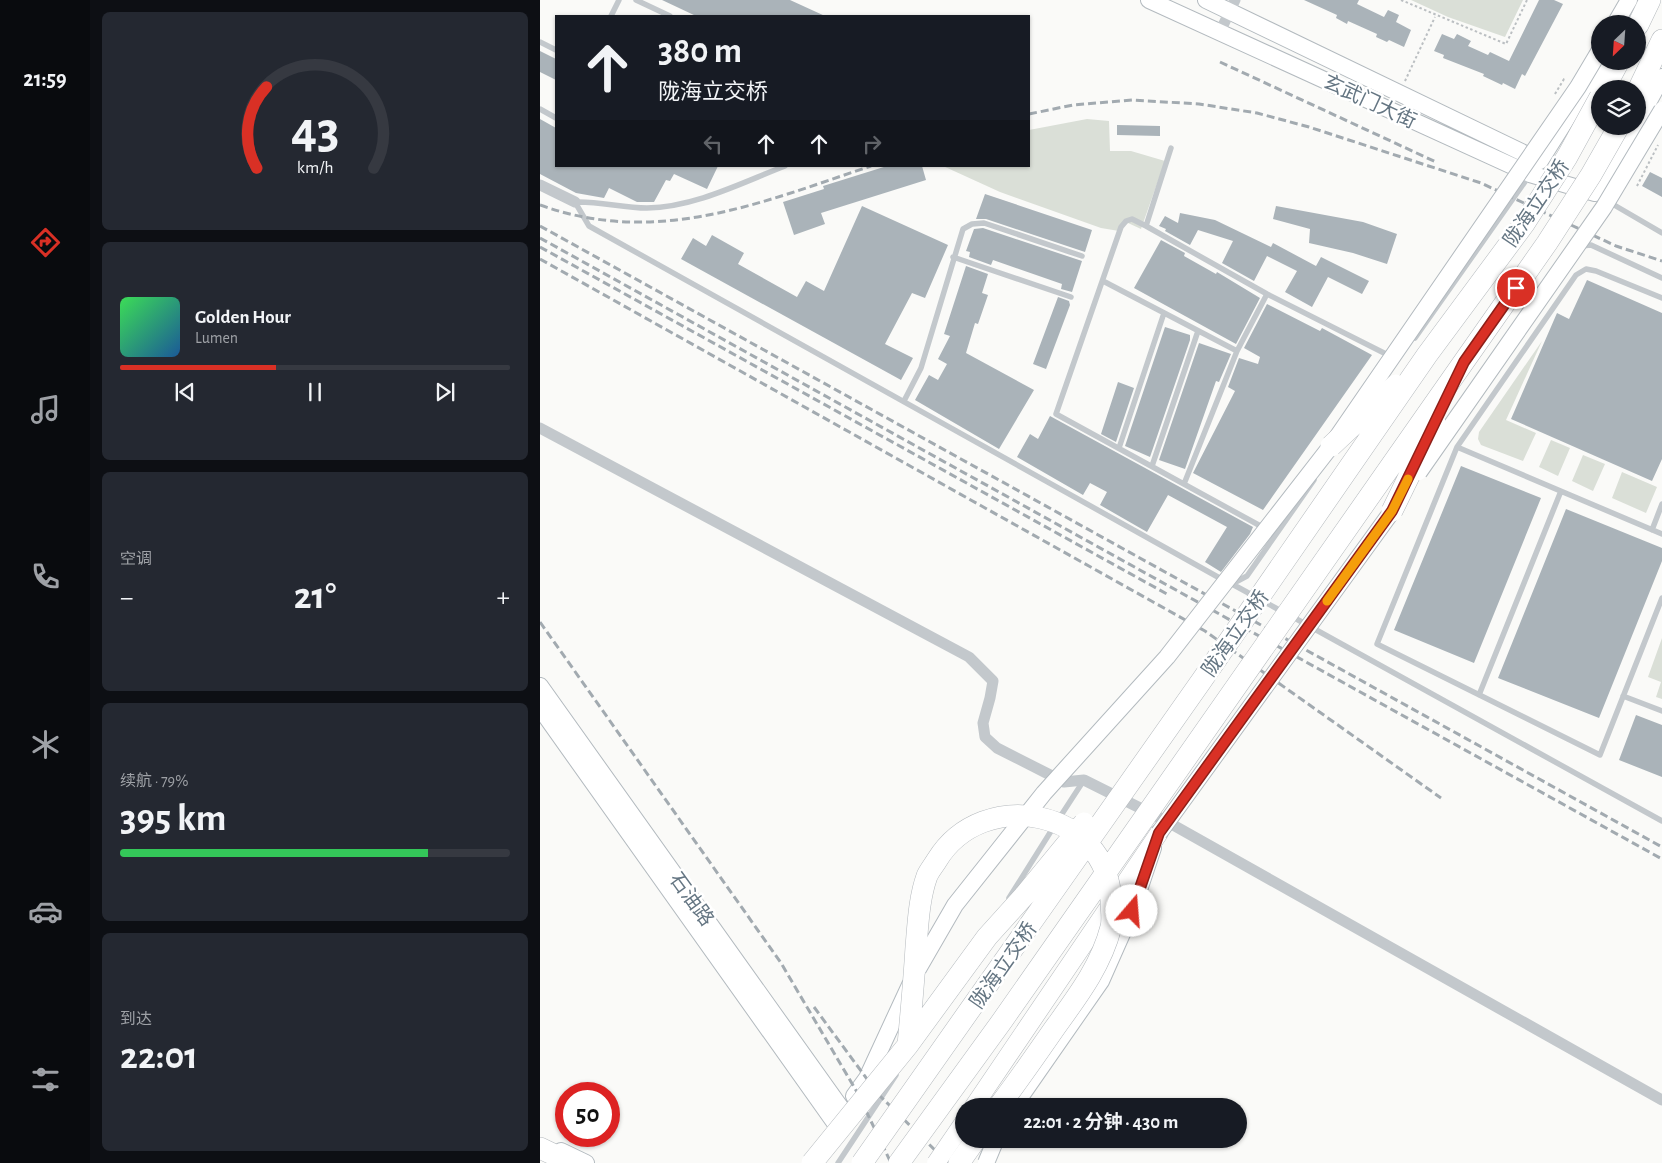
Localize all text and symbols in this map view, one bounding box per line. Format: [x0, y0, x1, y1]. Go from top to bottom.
north arrow [1591, 15, 1646, 70]
map controls [1591, 15, 1646, 135]
text: 380 m [658, 34, 742, 69]
icon: ahead [575, 35, 640, 100]
text: 21:59 [23, 68, 67, 90]
street label: 玄武门大街 [1320, 71, 1420, 132]
button: layers [1591, 80, 1646, 135]
text: 陇海立交桥 [658, 81, 768, 103]
text: 43 [291, 105, 339, 157]
icon: left [699, 130, 727, 158]
icon: ahead [752, 130, 780, 158]
icon: ahead [805, 130, 833, 158]
icon: right [858, 130, 886, 158]
street label: 陇海立交桥 [1500, 156, 1573, 251]
text: km/h [297, 159, 333, 177]
icon: directions [28, 225, 63, 260]
pin [1495, 267, 1537, 309]
icon: arrive [1502, 274, 1530, 302]
text: Golden Hour [195, 308, 291, 327]
text: Lumen [195, 330, 238, 346]
icon: previous [171, 378, 199, 406]
icon: pause [301, 378, 329, 406]
icon: next [431, 378, 459, 406]
icon: music [28, 392, 63, 427]
text: 空调 [120, 551, 152, 567]
icon: phone [28, 559, 63, 594]
text: 21° [294, 578, 336, 616]
text: − [120, 584, 133, 612]
text: + [497, 584, 510, 612]
street label: 陇海立交桥 [1198, 586, 1273, 680]
icon: climate [28, 727, 63, 762]
text: 续航 · 79% [120, 773, 188, 789]
text: 395 km [120, 800, 226, 838]
street label: 石油路 [665, 869, 718, 930]
position arrow [1105, 884, 1157, 936]
icon: car [28, 894, 63, 929]
street label: 陇海立交桥 [966, 918, 1041, 1012]
text: 到达 [120, 1011, 152, 1027]
text: 22:01 [120, 1038, 198, 1076]
icon: filters [28, 1062, 63, 1097]
speed limit sign: 50 [555, 1082, 620, 1147]
text: 22:01 · 2 分钟 · 430 m [1024, 1113, 1178, 1132]

